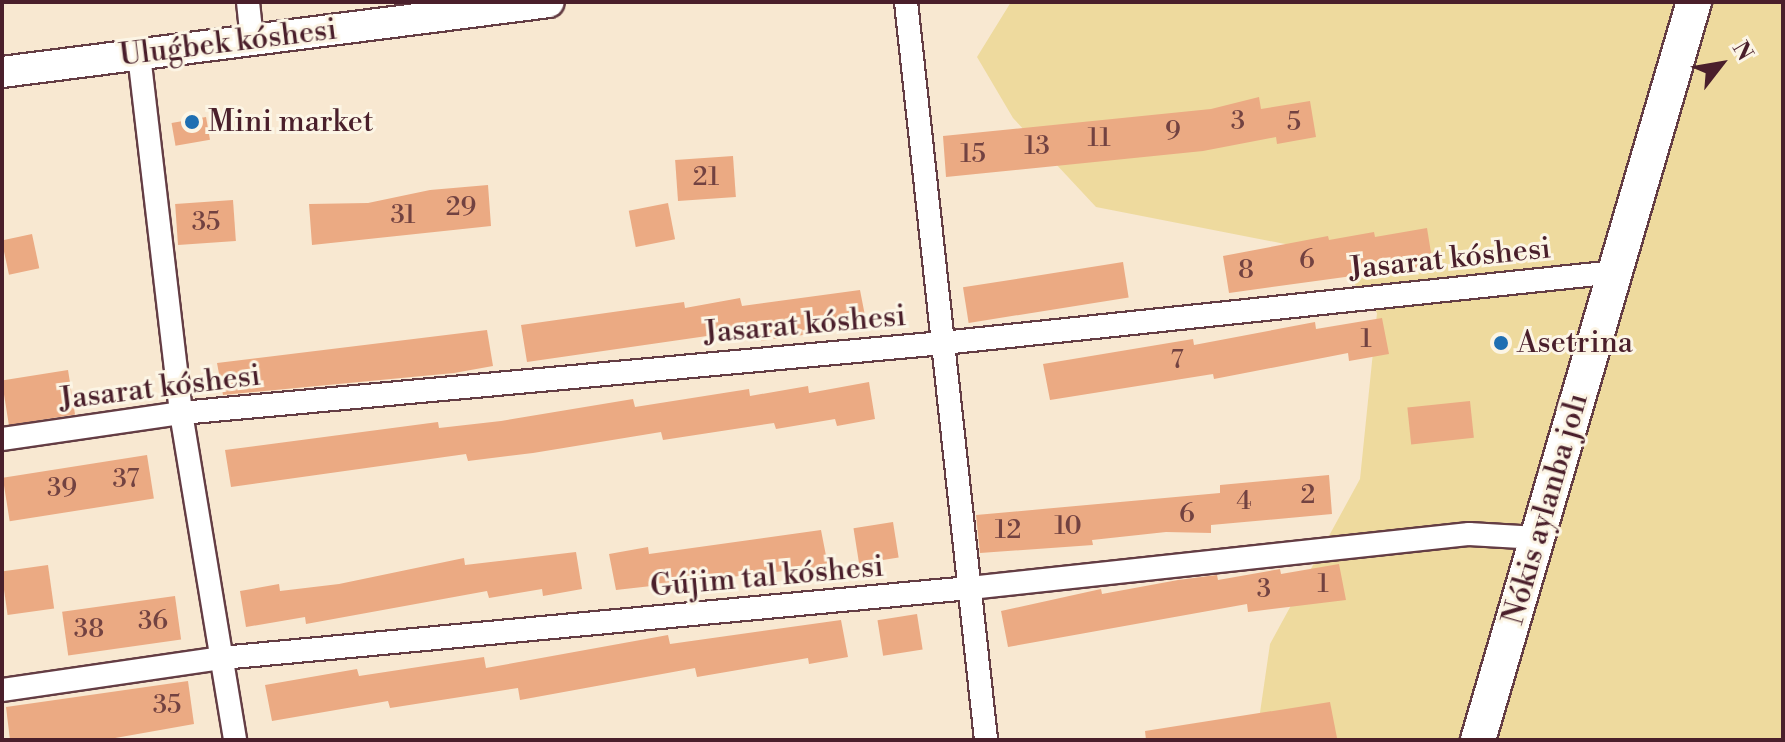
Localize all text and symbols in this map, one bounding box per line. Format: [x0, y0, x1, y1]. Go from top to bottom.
street label: Uluǵbek kóshesi [117, 12, 339, 74]
north arrow [1681, 24, 1761, 104]
text: N [1726, 37, 1758, 66]
place label: Mini market [208, 104, 374, 140]
house number: 3 [1231, 106, 1245, 138]
house number: 5 [1287, 107, 1301, 139]
marker: Mini market [183, 113, 201, 131]
house number: 9 [1165, 116, 1181, 148]
house number: 11 [1087, 123, 1111, 155]
house number: 13 [1024, 131, 1050, 163]
house number: 15 [960, 139, 986, 171]
house number: 21 [693, 162, 719, 194]
house number: 29 [446, 192, 476, 224]
house number: 31 [391, 200, 415, 232]
house number: 35 [192, 207, 220, 239]
street label: Jasarat kóshesi [1347, 231, 1553, 287]
house number: 6 [1299, 245, 1315, 277]
house number: 8 [1238, 255, 1254, 287]
street label: Jasarat kóshesi [703, 298, 907, 352]
house number: 1 [1360, 324, 1372, 356]
place label: Asetrina [1517, 325, 1633, 361]
marker: Asetrina [1492, 334, 1510, 352]
house number: 7 [1170, 345, 1184, 377]
street label: Jasarat kóshesi [57, 358, 263, 418]
street label: Nókis aylanba jolı [1496, 389, 1596, 629]
house number: 37 [113, 464, 139, 496]
house number: 39 [47, 473, 77, 505]
house number: 2 [1301, 480, 1315, 512]
house number: 4 [1236, 486, 1252, 518]
house number: 6 [1179, 499, 1195, 531]
house number: 10 [1054, 511, 1082, 543]
house number: 12 [995, 515, 1021, 547]
street label: Gújim tal kóshesi [649, 549, 885, 605]
house number: 1 [1317, 569, 1329, 601]
house number: 3 [1257, 574, 1271, 606]
house number: 36 [138, 606, 168, 638]
house number: 38 [74, 614, 104, 646]
house number: 35 [153, 690, 181, 722]

